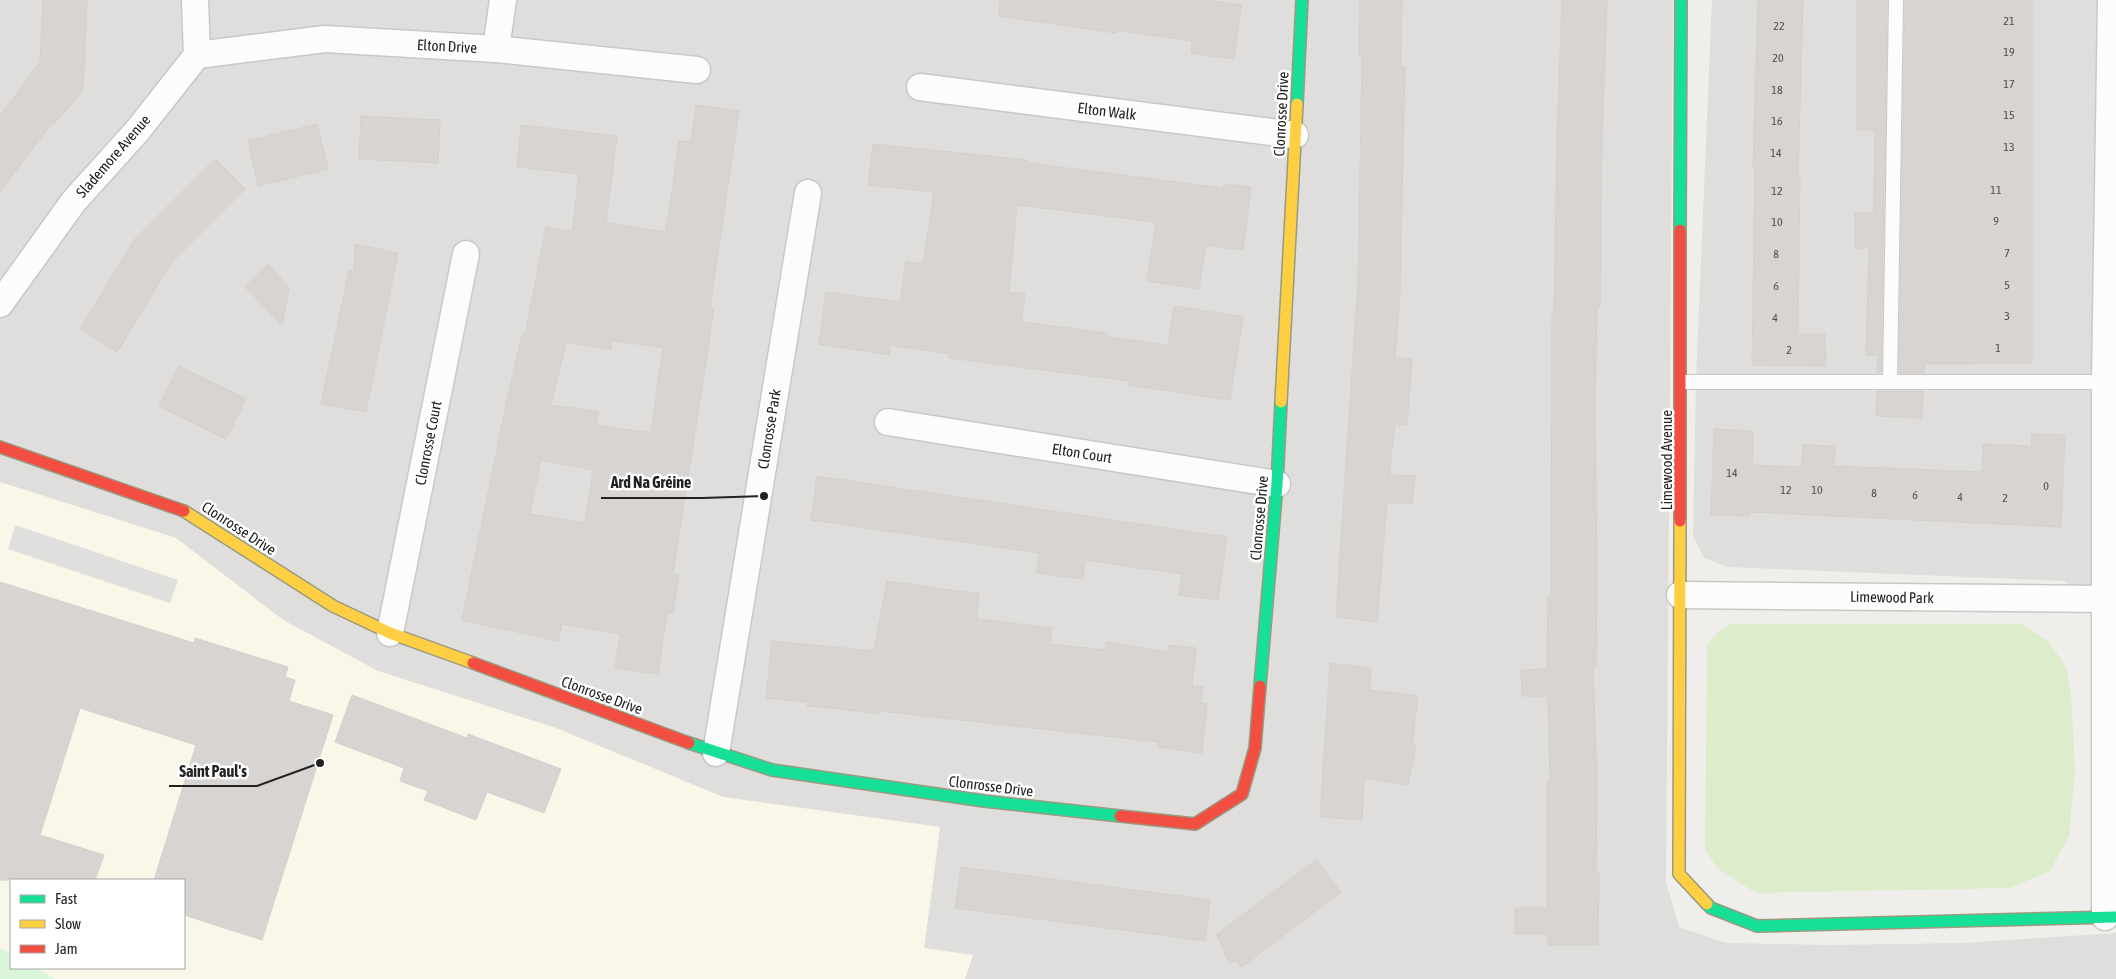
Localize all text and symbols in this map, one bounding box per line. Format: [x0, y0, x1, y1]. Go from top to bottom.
house number: 21 [2003, 14, 2015, 28]
house number: 22 [1773, 19, 1785, 33]
street label: Elton Drive [417, 36, 478, 56]
house number: 19 [2003, 45, 2015, 59]
house number: 20 [1772, 51, 1784, 65]
street label: Clonrosse Drive [1270, 71, 1292, 157]
house number: 17 [2003, 77, 2015, 91]
house number: 18 [1771, 83, 1783, 97]
street label: Elton Walk [1077, 99, 1138, 123]
house number: 15 [2003, 108, 2015, 122]
street label: Slademore Avenue [73, 111, 154, 201]
house number: 16 [1771, 114, 1783, 128]
house number: 13 [2003, 140, 2015, 154]
house number: 14 [1770, 146, 1782, 160]
house number: 11 [1990, 183, 2002, 197]
house number: 12 [1771, 184, 1783, 198]
house number: 9 [1993, 214, 1999, 228]
house number: 10 [1771, 215, 1783, 229]
house number: 7 [2004, 246, 2010, 260]
house number: 8 [1773, 247, 1779, 261]
house number: 5 [2004, 278, 2010, 292]
house number: 6 [1773, 279, 1779, 293]
house number: 3 [2004, 309, 2010, 323]
house number: 4 [1772, 311, 1778, 325]
house number: 1 [1995, 341, 2001, 355]
house number: 2 [1786, 343, 1792, 357]
street label: Clonrosse Park [754, 387, 784, 470]
street label: Clonrosse Court [412, 399, 444, 487]
street label: Limewood Avenue [1658, 410, 1675, 510]
street label: Elton Court [1051, 440, 1113, 466]
house number: 14 [1726, 466, 1738, 480]
callout: Ard Na Gréine [601, 467, 702, 498]
text: Ard Na Gréine [610, 473, 691, 491]
street label: Clonrosse Drive [1247, 475, 1271, 561]
house number: 0 [2043, 479, 2049, 493]
house number: 12 [1780, 483, 1792, 497]
house number: 10 [1811, 483, 1823, 497]
house number: 8 [1871, 486, 1877, 500]
house number: 6 [1912, 488, 1918, 502]
house number: 4 [1957, 490, 1963, 504]
house number: 2 [2002, 491, 2008, 505]
street label: Clonrosse Drive [199, 498, 279, 558]
street label: Limewood Park [1850, 588, 1934, 606]
street label: Clonrosse Drive [559, 672, 645, 718]
callout: Saint Paul's [169, 755, 257, 786]
text: Saint Paul's [179, 762, 247, 780]
street label: Clonrosse Drive [948, 772, 1034, 800]
legend [10, 879, 185, 969]
text: Fast [55, 890, 77, 907]
text: Slow [55, 915, 81, 932]
text: Jam [55, 940, 78, 957]

